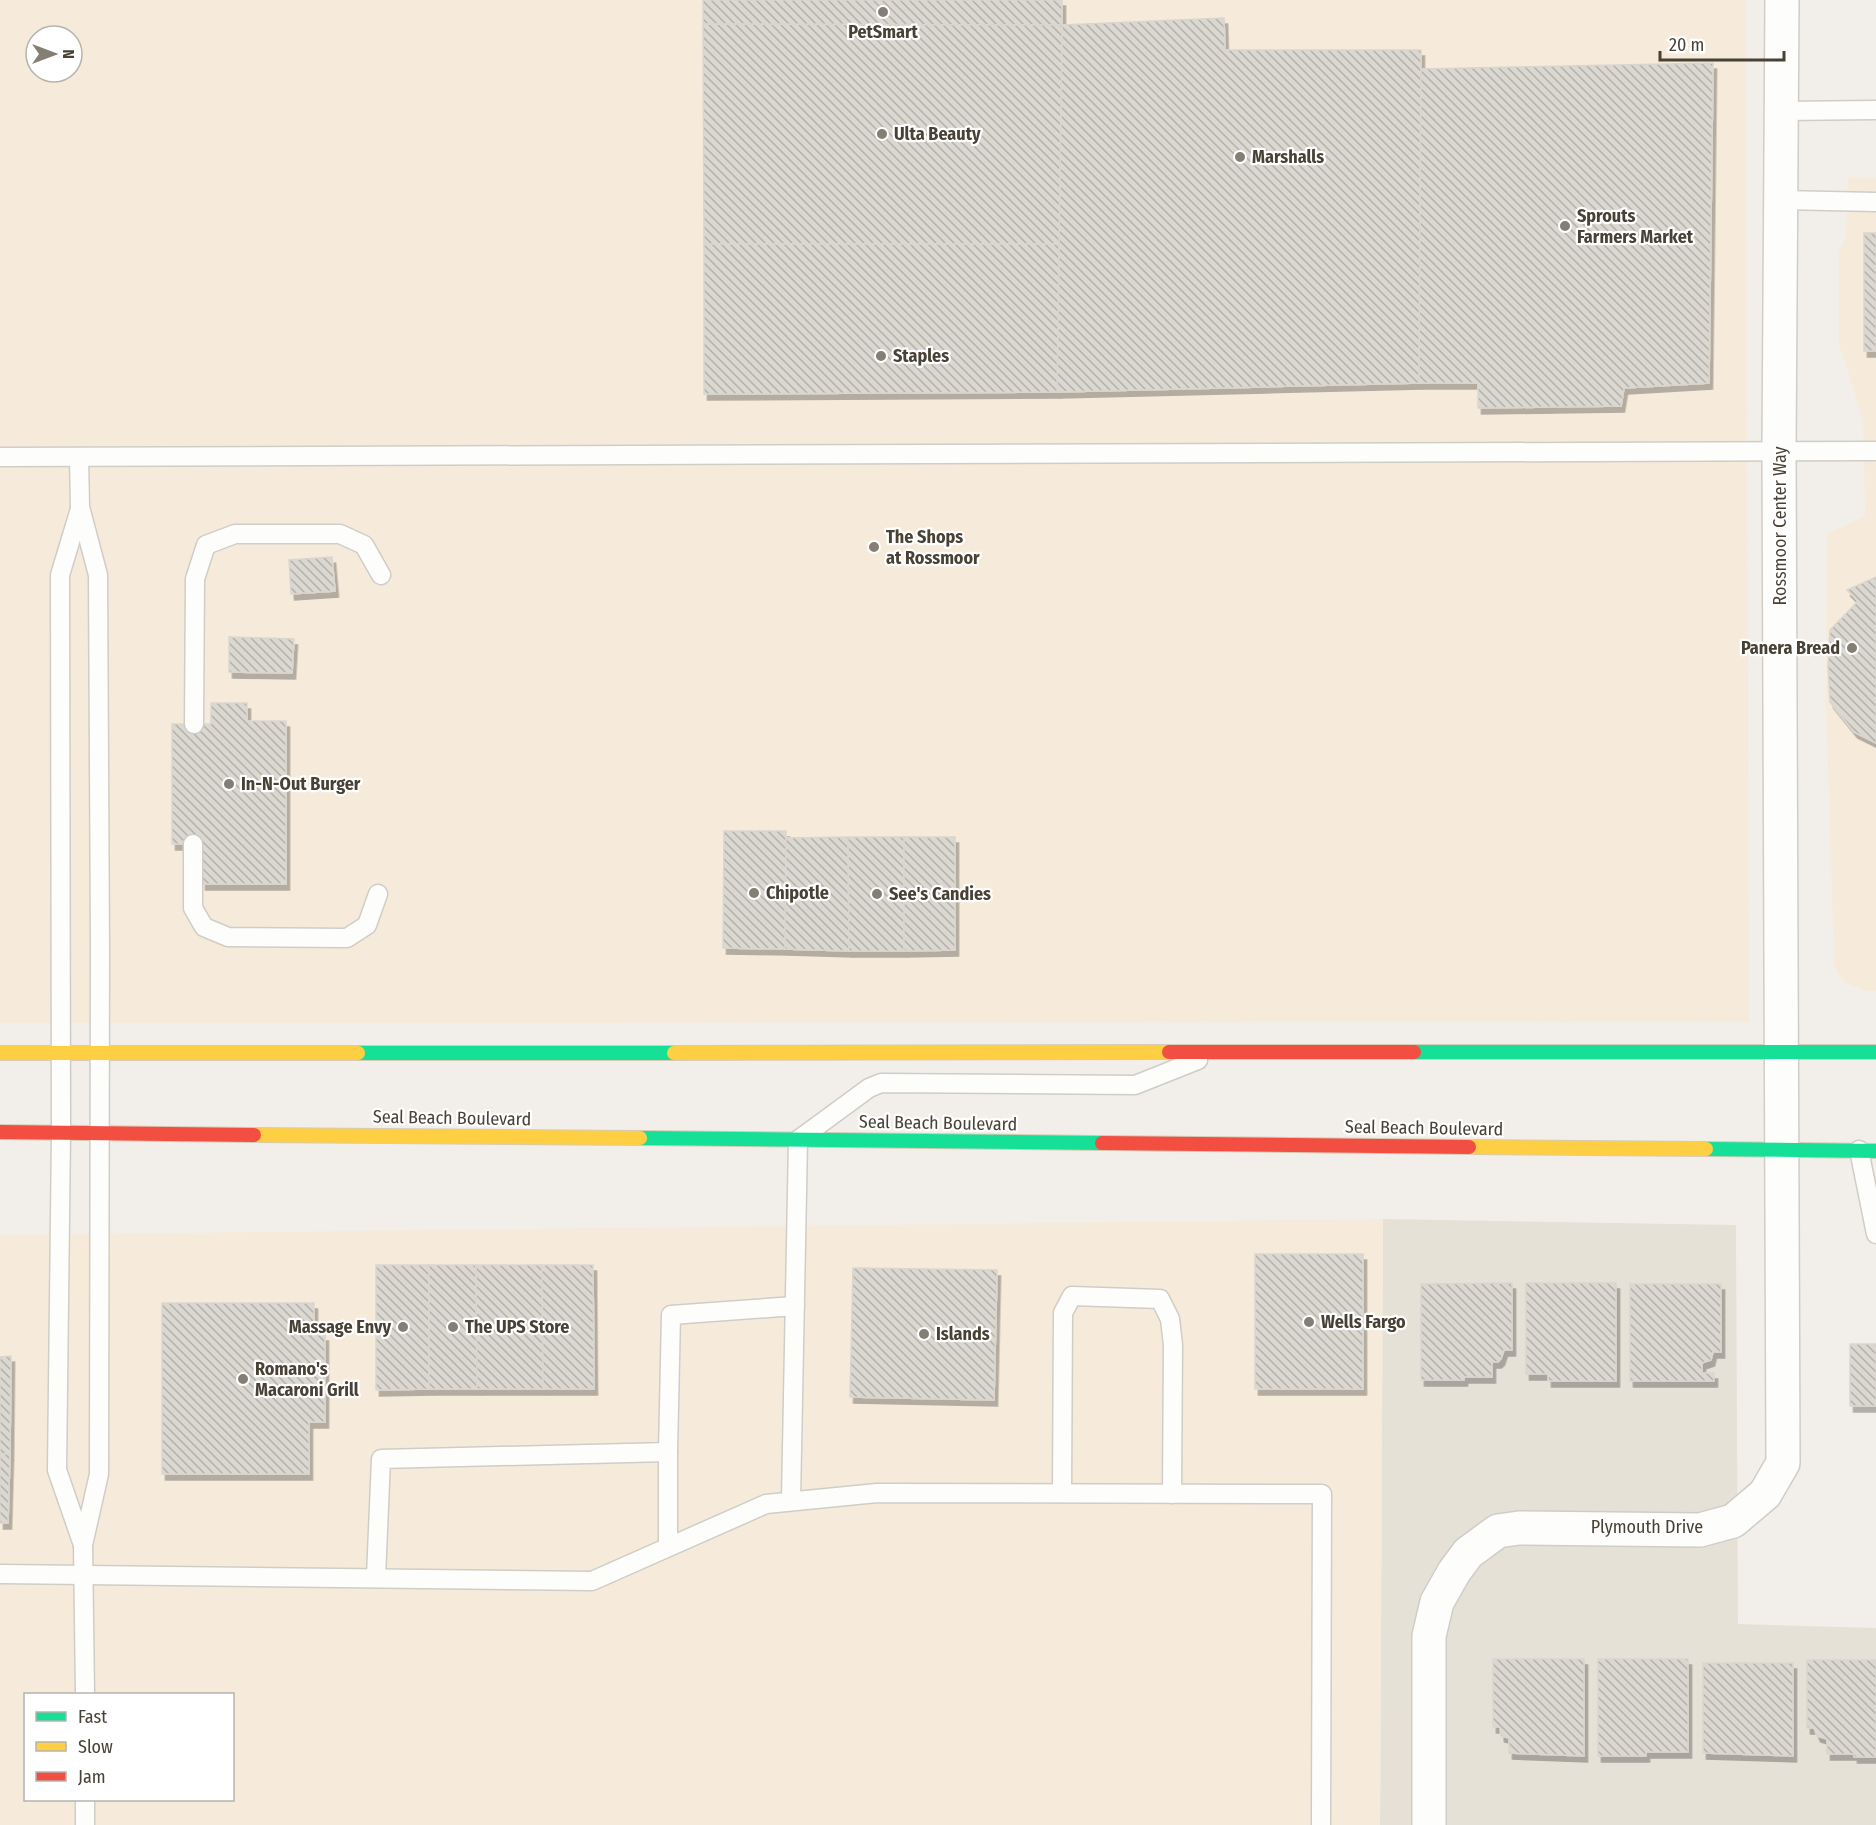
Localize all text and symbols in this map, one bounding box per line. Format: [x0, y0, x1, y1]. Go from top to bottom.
marker: PetSmart [876, 5, 890, 19]
place label: PetSmart [848, 21, 918, 43]
north arrow [24, 24, 84, 84]
scale bar [1660, 24, 1784, 62]
text: 20 m [1669, 34, 1704, 56]
text: N [59, 49, 78, 59]
place label: Ulta Beauty [894, 123, 981, 145]
marker: Ulta Beauty [875, 127, 889, 141]
place label: Marshalls [1252, 146, 1324, 168]
marker: Marshalls [1233, 150, 1247, 164]
place label: Sprouts Farmers Market [1577, 205, 1694, 248]
marker: Sprouts Farmers Market [1558, 219, 1572, 233]
place label: Staples [893, 345, 949, 367]
marker: Staples [874, 349, 888, 363]
street label: Rossmoor Center Way [1769, 446, 1791, 606]
place label: The Shops at Rossmoor [886, 526, 980, 569]
marker: The Shops at Rossmoor [867, 540, 881, 554]
place label: Panera Bread [1741, 637, 1840, 659]
marker: Panera Bread [1845, 641, 1859, 655]
place label: In-N-Out Burger [241, 773, 361, 795]
marker: In-N-Out Burger [222, 777, 236, 791]
place label: Chipotle [766, 882, 829, 904]
place label: See's Candies [889, 883, 991, 905]
marker: Chipotle [747, 886, 761, 900]
marker: See's Candies [870, 887, 884, 901]
street label: Seal Beach Boulevard [373, 1106, 531, 1130]
street label: Seal Beach Boulevard [859, 1111, 1017, 1135]
street label: Seal Beach Boulevard [1345, 1116, 1503, 1140]
place label: Wells Fargo [1321, 1311, 1406, 1333]
marker: Wells Fargo [1302, 1315, 1316, 1329]
place label: Massage Envy [289, 1316, 391, 1338]
place label: The UPS Store [465, 1316, 569, 1338]
marker: Massage Envy [396, 1320, 410, 1334]
marker: The UPS Store [446, 1320, 460, 1334]
place label: Islands [936, 1323, 990, 1345]
marker: Islands [917, 1327, 931, 1341]
place label: Romano's Macaroni Grill [255, 1358, 359, 1401]
marker: Romano's Macaroni Grill [236, 1372, 250, 1386]
street label: Plymouth Drive [1591, 1516, 1703, 1538]
legend [24, 1693, 234, 1801]
text: Fast [78, 1706, 107, 1728]
text: Slow [78, 1736, 113, 1758]
text: Jam [78, 1766, 106, 1788]

